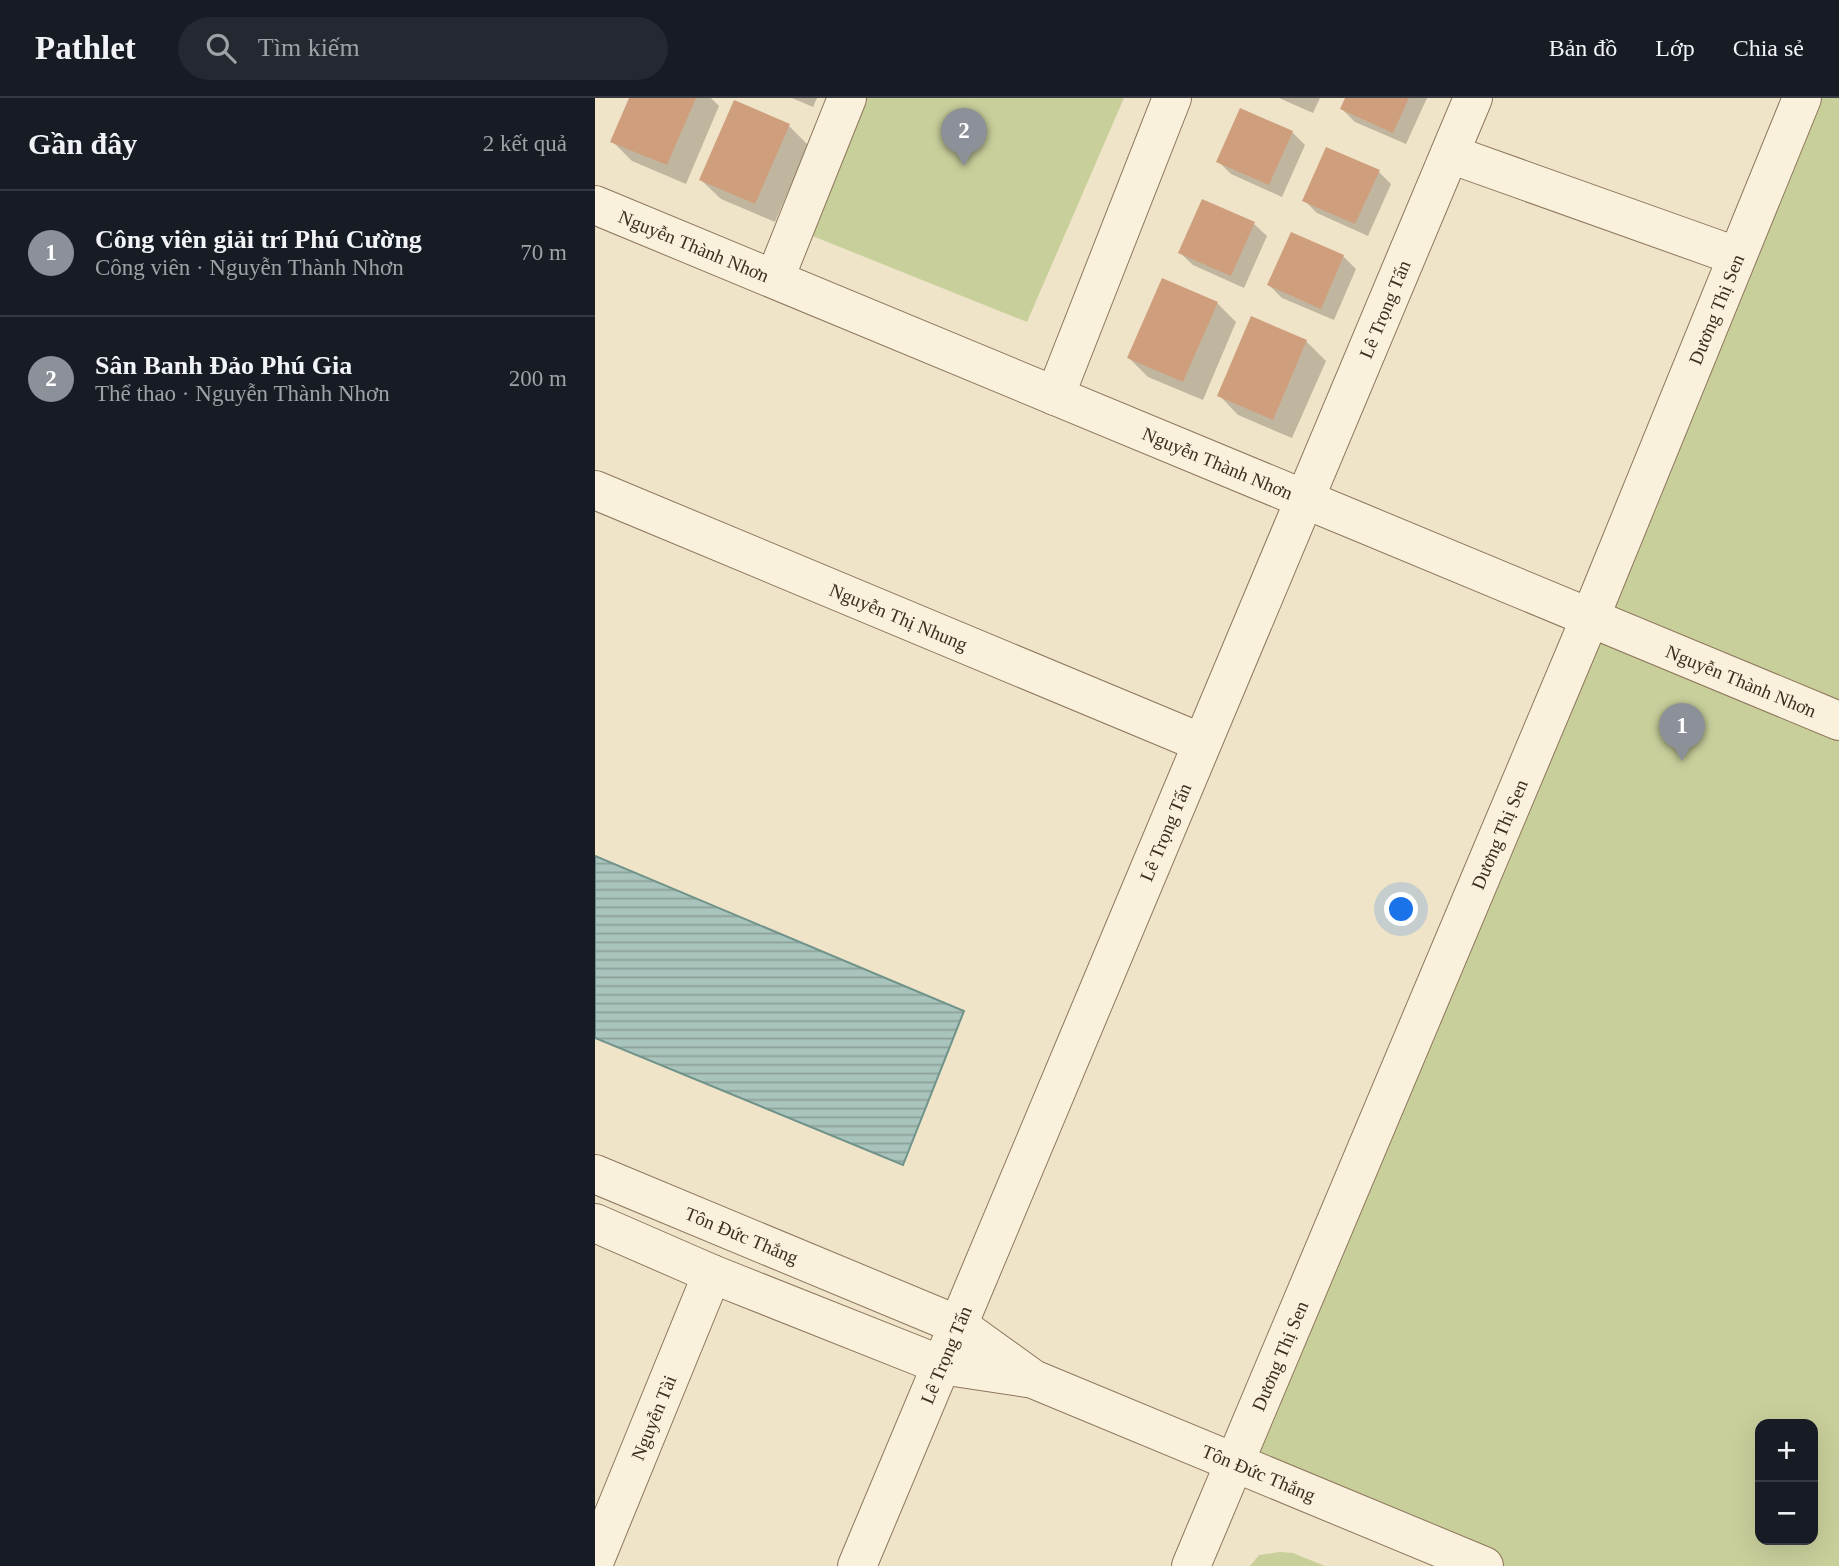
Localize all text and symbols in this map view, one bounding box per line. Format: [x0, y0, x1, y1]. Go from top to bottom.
search box [178, 17, 668, 80]
icon: search [202, 29, 240, 67]
text: Pathlet [35, 30, 136, 66]
text: Tìm kiếm [258, 33, 360, 62]
text: Bản đồ [1549, 35, 1617, 61]
text: Lớp [1655, 35, 1695, 61]
text: Chia sẻ [1733, 35, 1804, 61]
pin: 2 [941, 108, 987, 166]
text: Gần đây [28, 127, 137, 160]
text: 2 kết quả [483, 131, 567, 156]
street label: Nguyễn Thành Nhơn [615, 206, 773, 287]
text: Công viên giải trí Phú Cường [95, 225, 422, 254]
text: 1 [45, 240, 57, 265]
text: 70 m [520, 240, 567, 265]
street label: Dương Thị Sen [1685, 251, 1748, 368]
text: Công viên · Nguyễn Thành Nhơn [95, 255, 404, 280]
street label: Lê Trọng Tấn [1355, 257, 1415, 361]
text: Sân Banh Đảo Phú Gia [95, 351, 352, 380]
text: 2 [45, 366, 57, 391]
text: 200 m [509, 366, 567, 391]
text: Thể thao · Nguyễn Thành Nhơn [95, 381, 390, 406]
street label: Nguyễn Thành Nhơn [1139, 423, 1296, 504]
street label: Nguyễn Thị Nhung [826, 579, 971, 655]
street label: Nguyễn Thành Nhơn [1663, 641, 1820, 722]
pin: 1 [1659, 703, 1705, 761]
street label: Dương Thị Sen [1467, 776, 1532, 892]
street label: Lê Trọng Tấn [1136, 780, 1195, 884]
your location [1384, 892, 1418, 926]
street label: Tôn Đức Thắng [682, 1203, 802, 1269]
street label: Dương Thị Sen [1248, 1298, 1313, 1414]
street label: Lê Trọng Tấn [916, 1302, 976, 1407]
street label: Nguyễn Tài [627, 1372, 681, 1463]
map controls [1755, 1419, 1818, 1545]
button: + [1755, 1419, 1818, 1482]
street label: Tôn Đức Thắng [1199, 1440, 1319, 1506]
button: − [1755, 1482, 1818, 1545]

